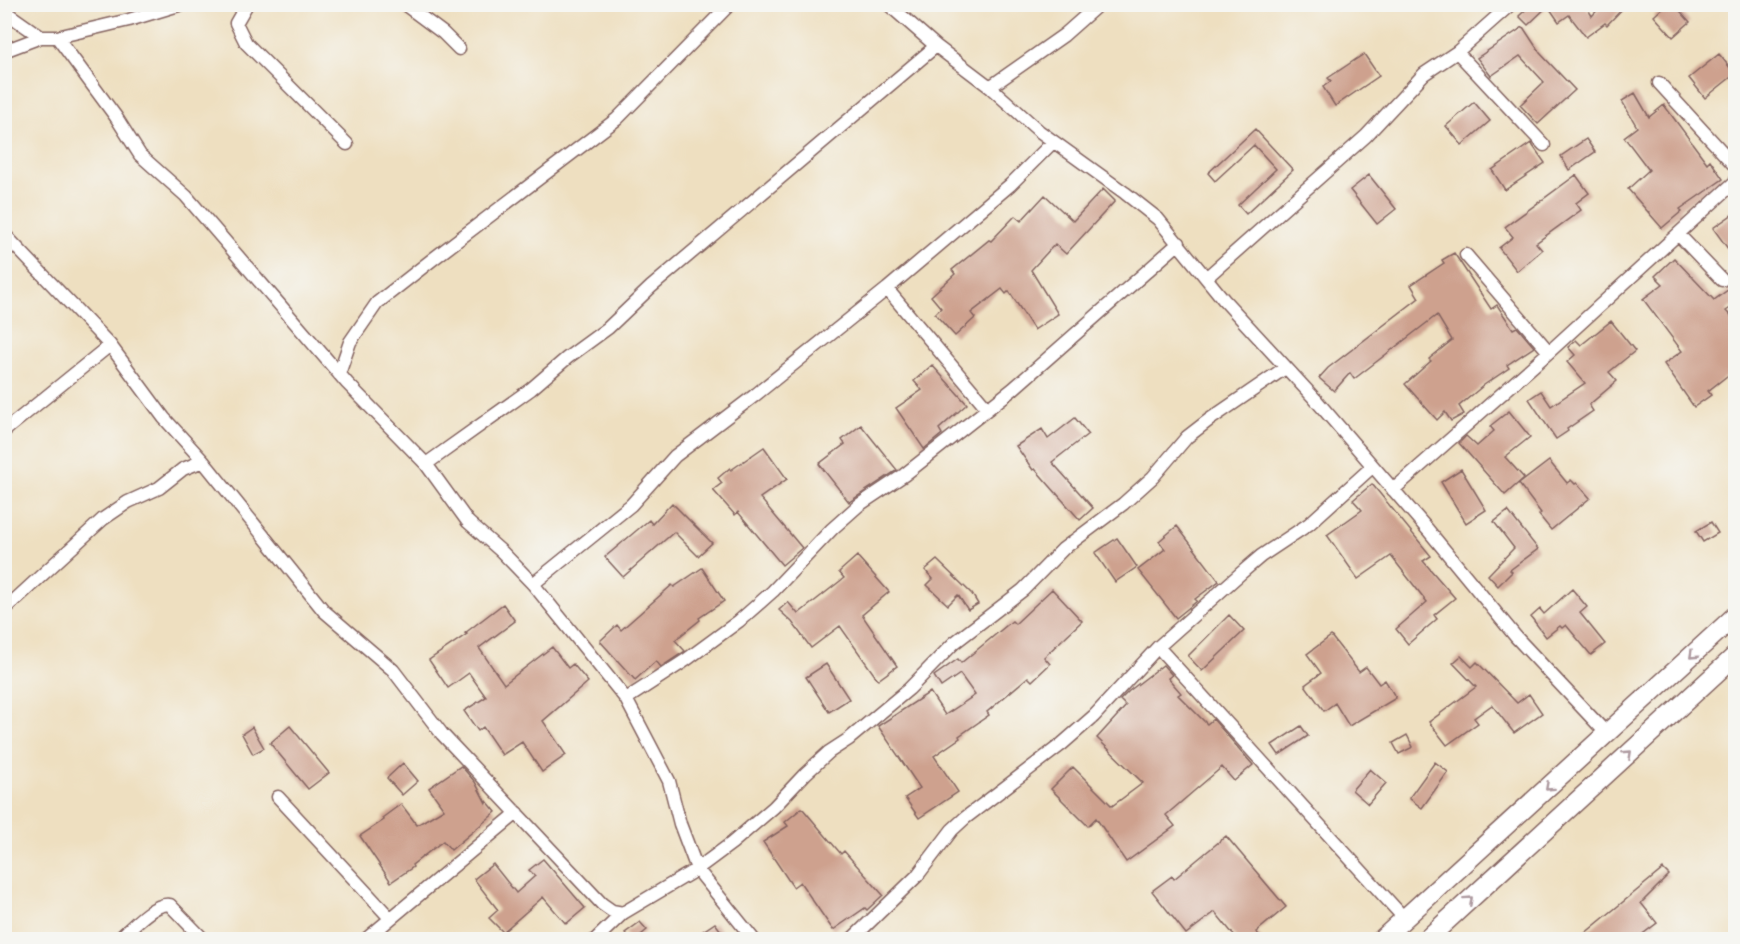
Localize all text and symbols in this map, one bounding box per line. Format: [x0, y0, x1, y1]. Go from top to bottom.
one-way arrow [1689, 647, 1700, 658]
one-way arrow [1622, 750, 1632, 761]
one-way arrow [1546, 780, 1556, 791]
one-way arrow [1462, 896, 1473, 907]

